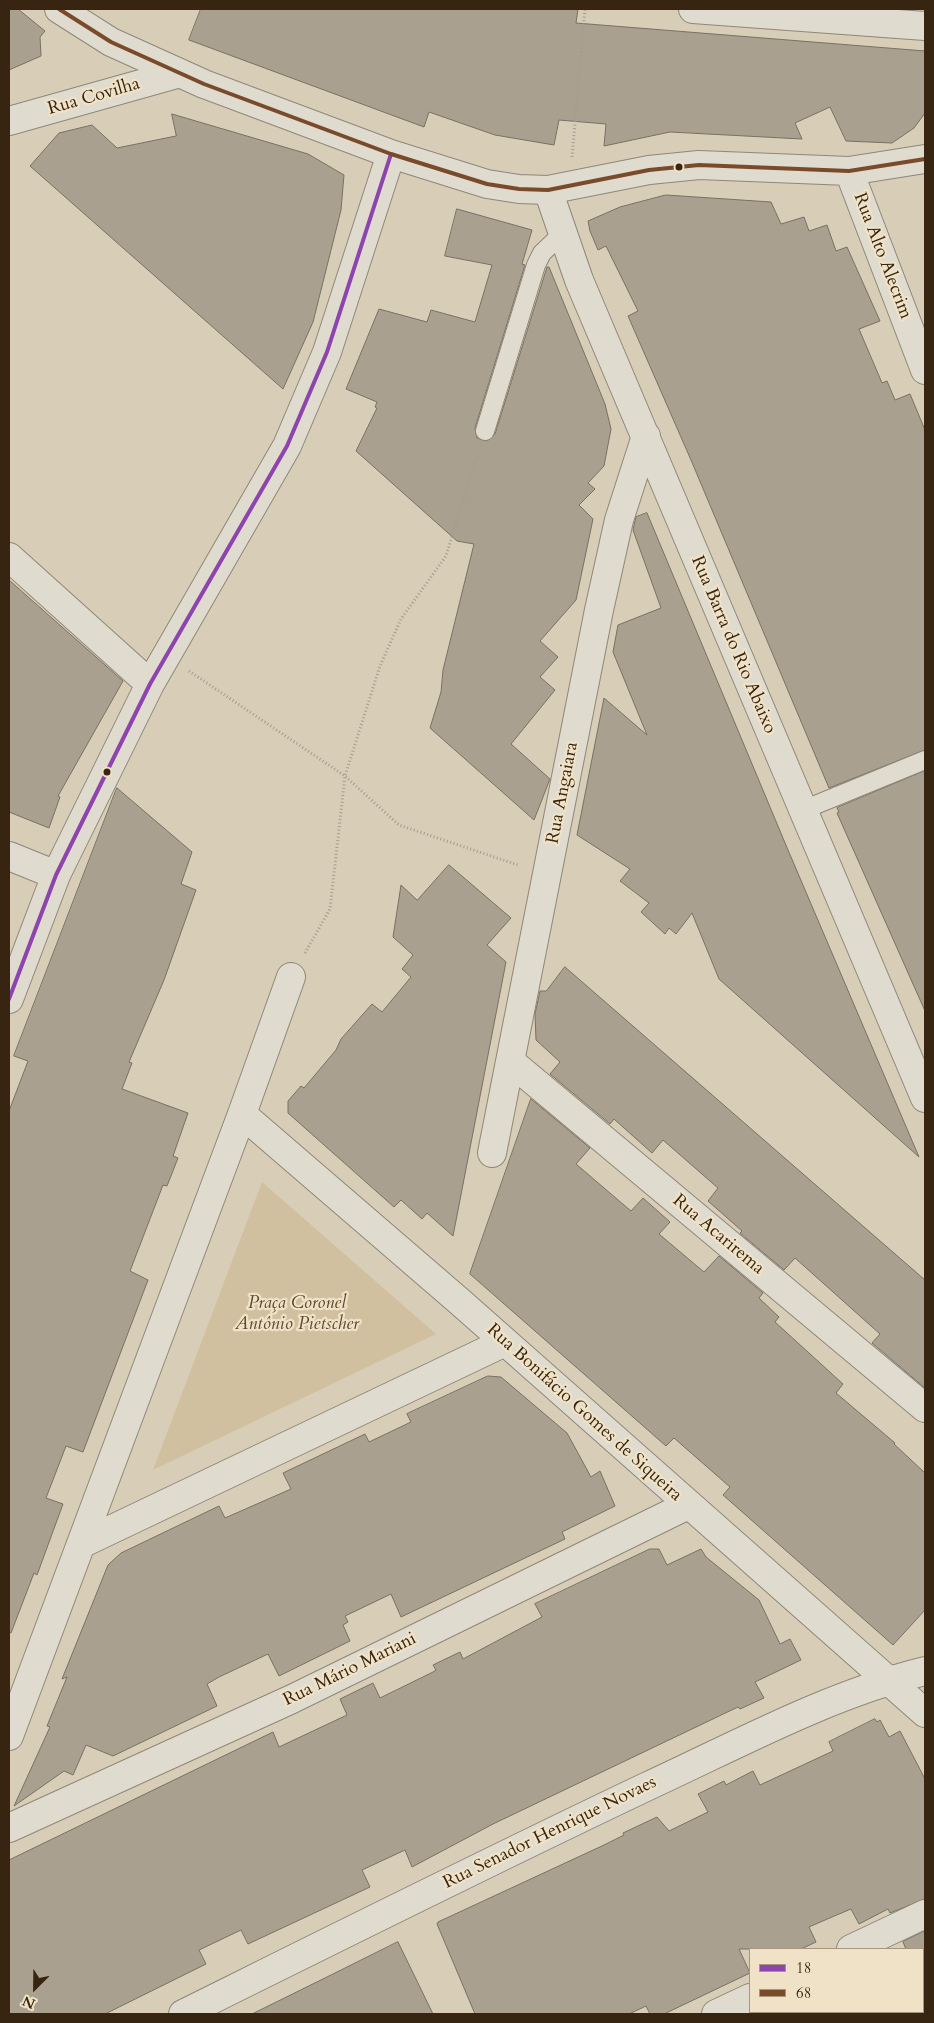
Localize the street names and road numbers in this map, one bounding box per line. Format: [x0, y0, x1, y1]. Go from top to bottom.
street label: Rua Covilha [45, 74, 143, 120]
street label: Rua Alto Alecrim [848, 190, 916, 322]
street label: Rua Barra do Rio Abaixo [686, 553, 780, 737]
street label: Rua Angaiara [543, 740, 583, 846]
street label: Rua Acarirema [668, 1190, 768, 1280]
street label: Rua Bonifácio Gomes de Siqueira [482, 1320, 686, 1506]
street label: Rua Mário Mariani [280, 1628, 420, 1712]
street label: Rua Senador Henrique Novaes [440, 1772, 660, 1894]

